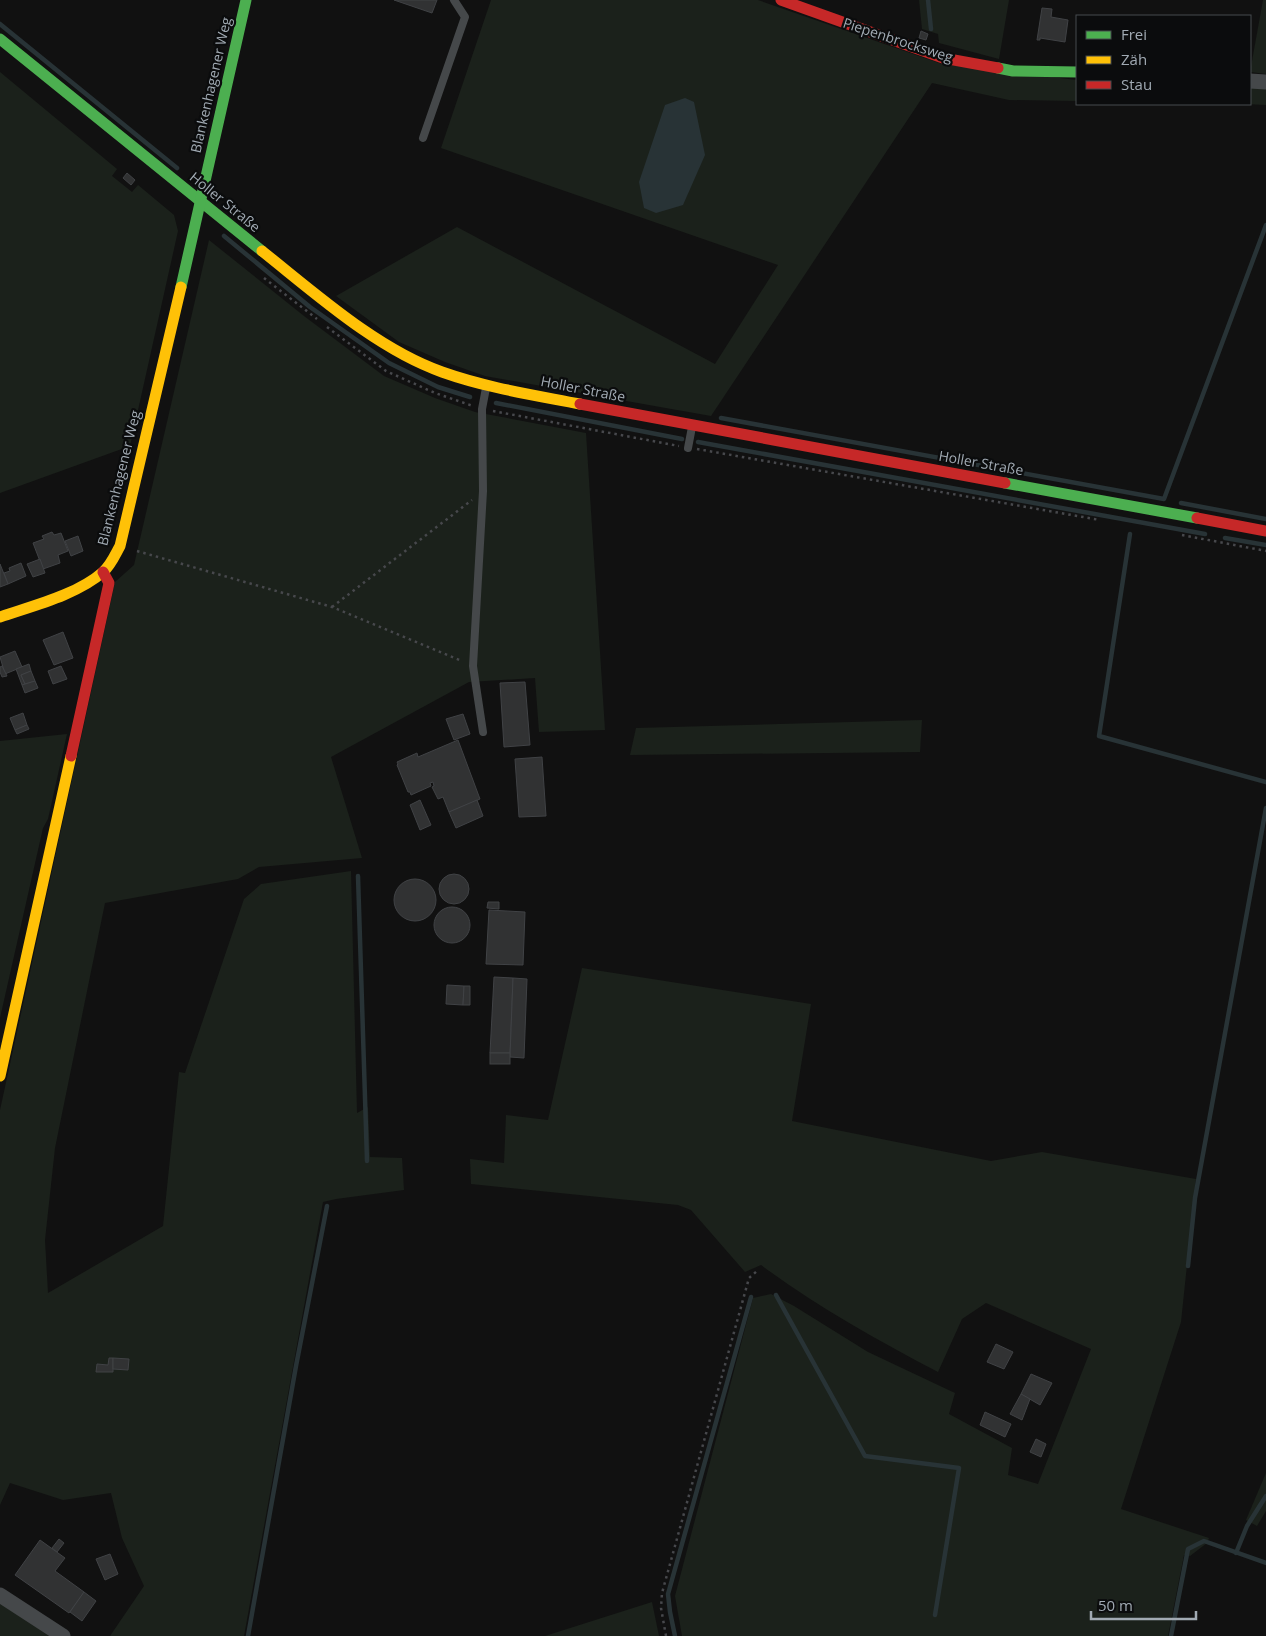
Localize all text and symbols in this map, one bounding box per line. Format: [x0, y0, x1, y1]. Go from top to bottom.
street label: Piepenbrocksweg [841, 13, 956, 66]
street label: Blankenhagener Weg [186, 15, 235, 155]
legend [1076, 15, 1251, 105]
text: Frei [1121, 24, 1147, 44]
text: Zäh [1121, 49, 1147, 69]
text: Stau [1121, 74, 1152, 94]
street label: Holler Straße [186, 167, 265, 236]
street label: Holler Straße [539, 371, 627, 406]
street label: Blankenhagener Weg [93, 408, 145, 548]
street label: Holler Straße [937, 446, 1025, 479]
scale bar [1091, 1588, 1196, 1620]
text: 50 m [1098, 1595, 1133, 1615]

